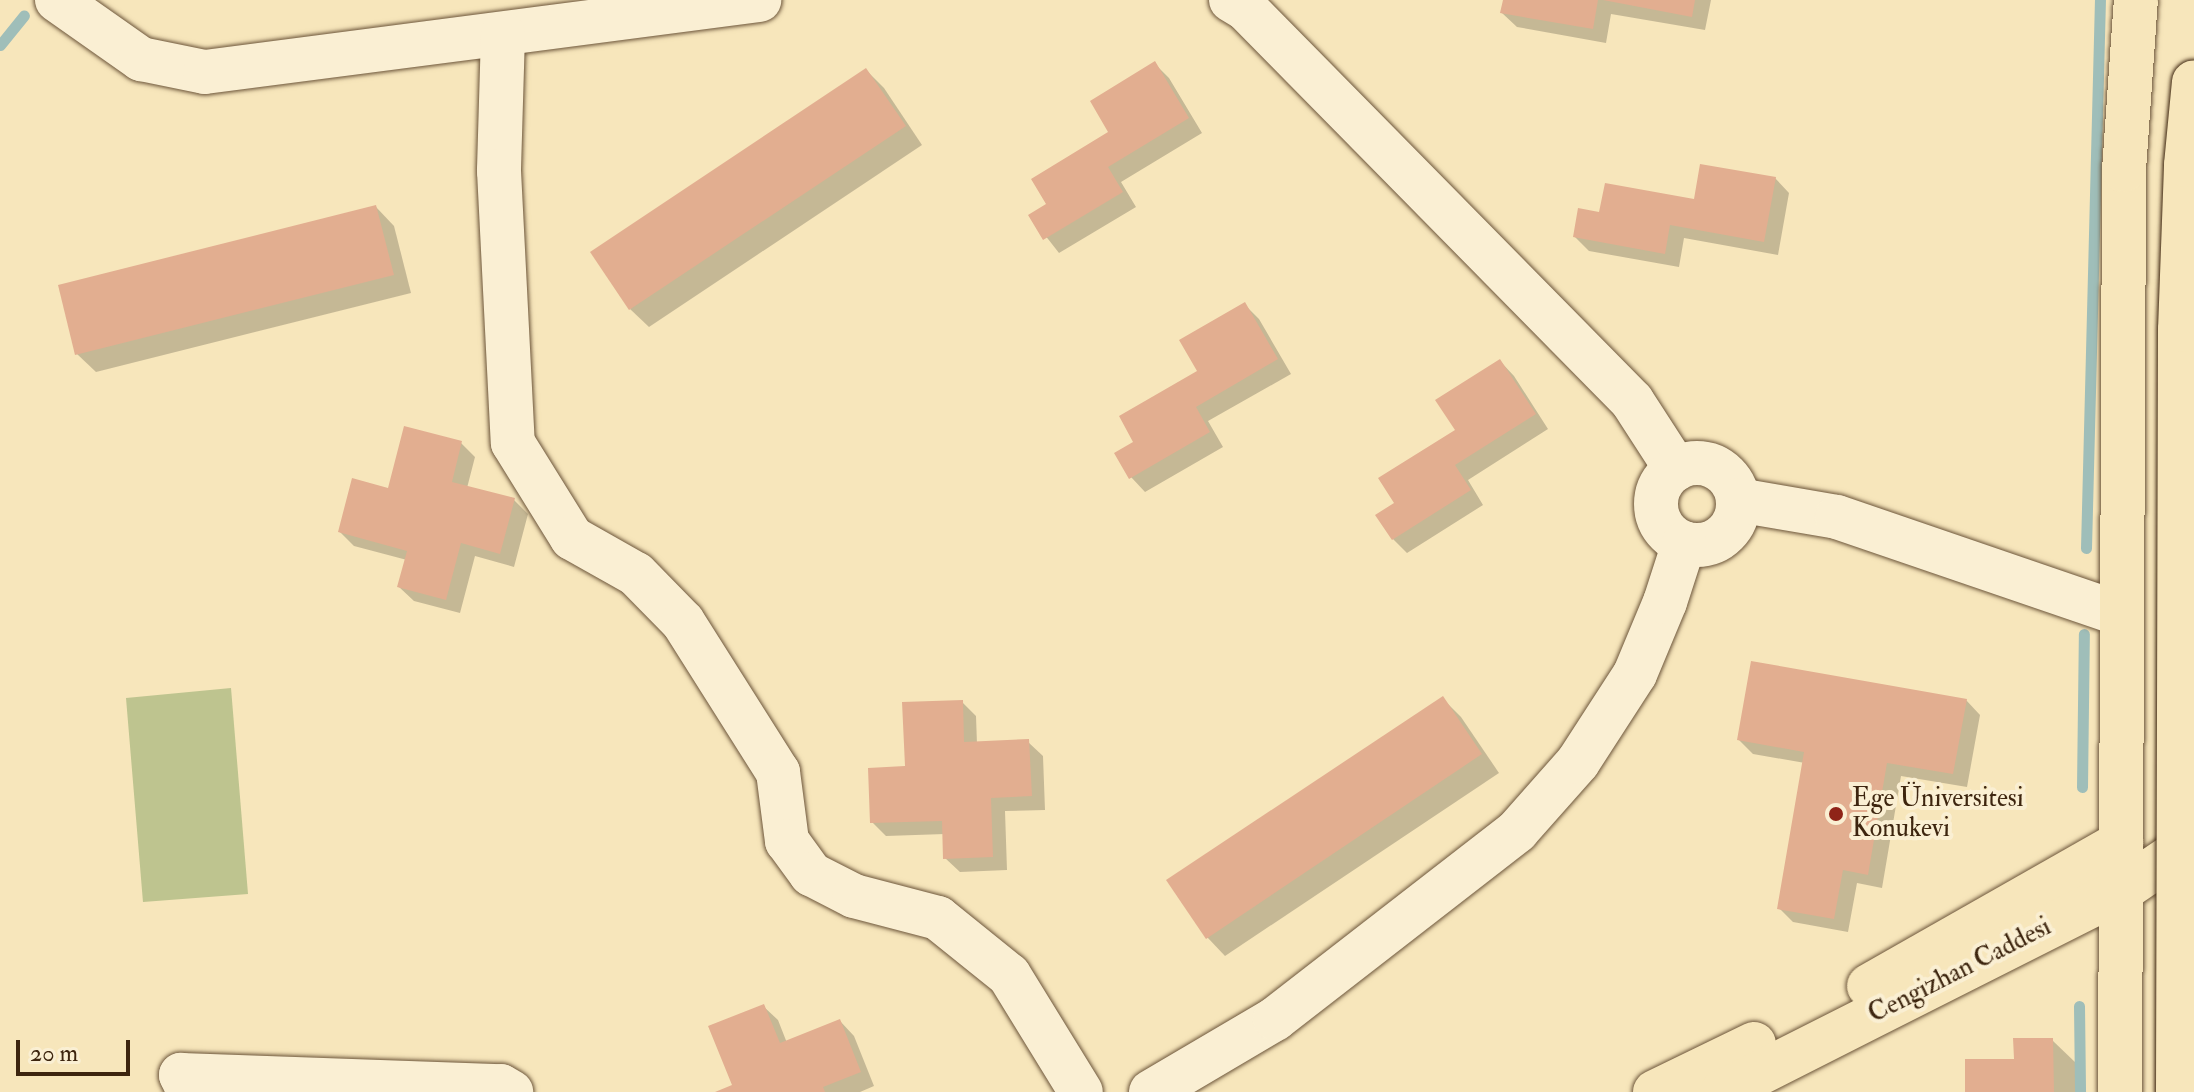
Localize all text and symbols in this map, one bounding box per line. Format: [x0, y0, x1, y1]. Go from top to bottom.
place label: Ege Üniversitesi Konukevi [1852, 783, 2024, 844]
marker: Ege Üniversitesi Konukevi [1827, 805, 1845, 823]
street label: Cengizhan Caddesi [1863, 912, 2057, 1030]
scale bar [20, 1024, 134, 1074]
text: 20 m [30, 1038, 78, 1069]

